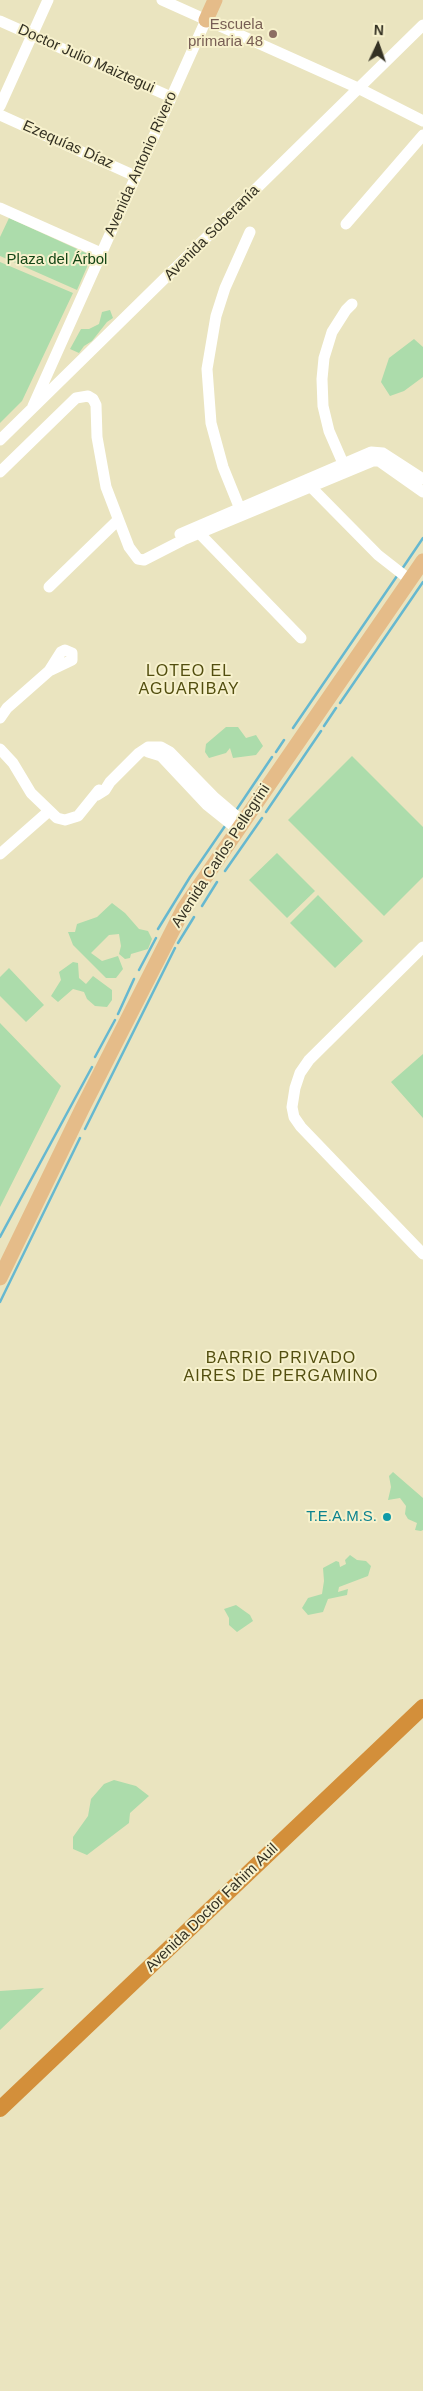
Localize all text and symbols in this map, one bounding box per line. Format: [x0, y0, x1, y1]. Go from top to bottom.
place label: Escuela primaria 48 [188, 16, 263, 51]
north arrow [353, 20, 403, 70]
street label: Doctor Julio Maiztegui [15, 21, 157, 97]
text: N [373, 22, 384, 38]
marker: Escuela primaria 48 [267, 28, 279, 40]
street label: Avenida Antonio Rivero [101, 89, 181, 239]
street label: Ezequías Díaz [20, 117, 116, 173]
street label: Avenida Soberanía [161, 182, 263, 284]
park label: Plaza del Árbol [7, 251, 107, 269]
district label: LOTEO EL AGUARIBAY [137, 662, 241, 700]
street label: Avenida Carlos Pellegrini [168, 781, 274, 931]
district label: BARRIO PRIVADO AIRES DE PERGAMINO [181, 1349, 381, 1387]
place label: T.E.A.M.S. [306, 1508, 377, 1526]
marker: T.E.A.M.S. [381, 1511, 393, 1523]
street label: Avenida Doctor Fahim Auil [142, 1840, 282, 1976]

